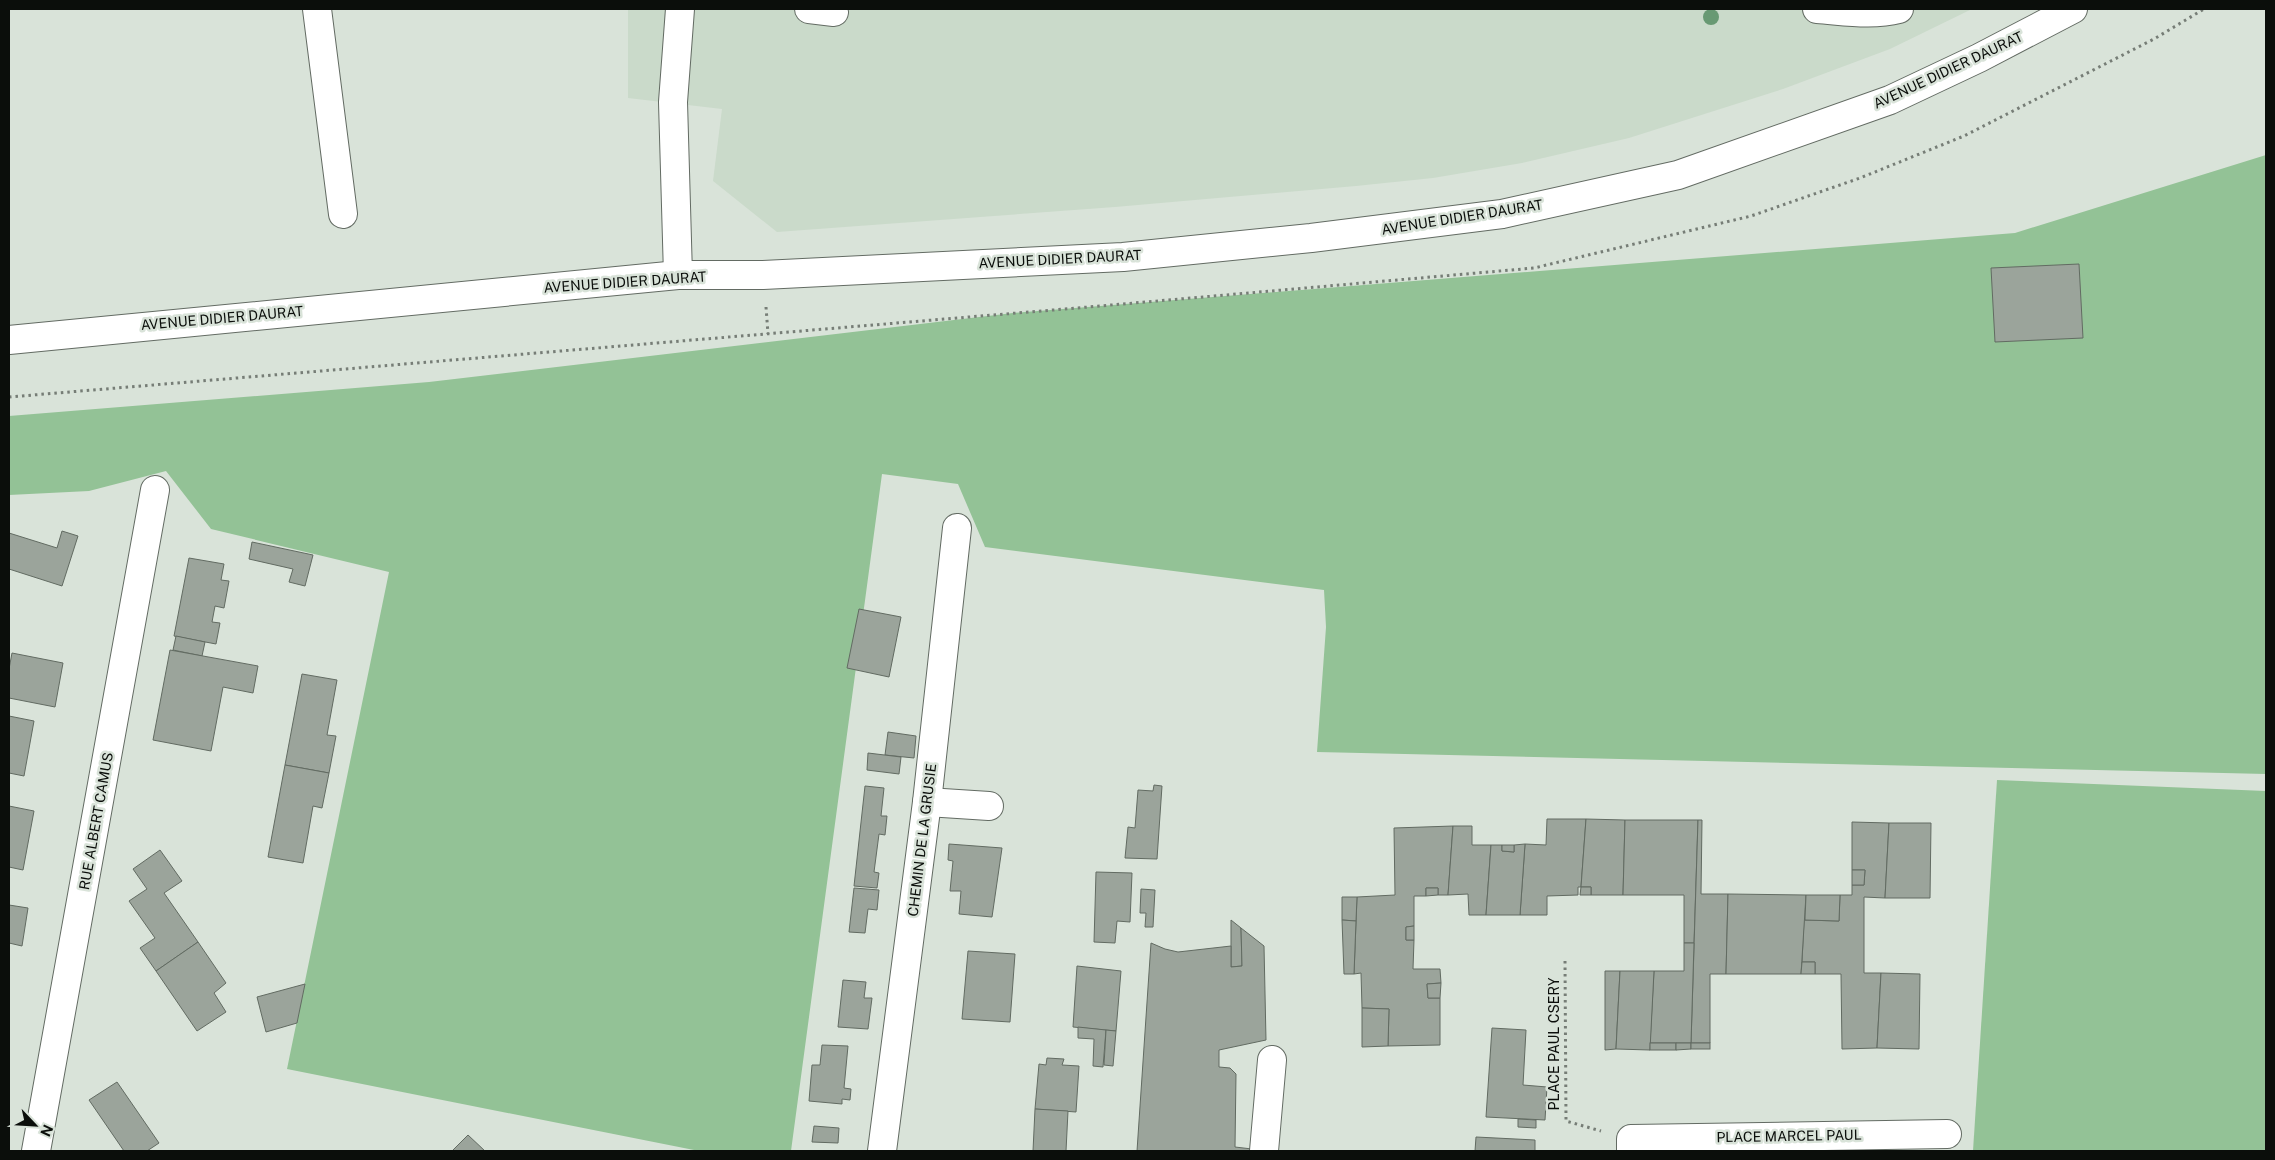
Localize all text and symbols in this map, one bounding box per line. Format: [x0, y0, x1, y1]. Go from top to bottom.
street label: AVENUE DIDIER DAURAT [1871, 28, 2025, 112]
street label: AVENUE DIDIER DAURAT [1380, 196, 1544, 238]
street label: AVENUE DIDIER DAURAT [978, 247, 1142, 271]
street label: AVENUE DIDIER DAURAT [543, 268, 707, 296]
street label: AVENUE DIDIER DAURAT [140, 303, 304, 333]
street label: RUE ALBERT CAMUS [76, 751, 116, 891]
street label: CHEMIN DE LA GRUSIE [905, 763, 939, 917]
street label: PLACE PAUL CSERY [1546, 977, 1562, 1110]
north arrow [10, 1100, 60, 1150]
text: N [37, 1122, 56, 1139]
street label: PLACE MARCEL PAUL [1716, 1127, 1862, 1145]

